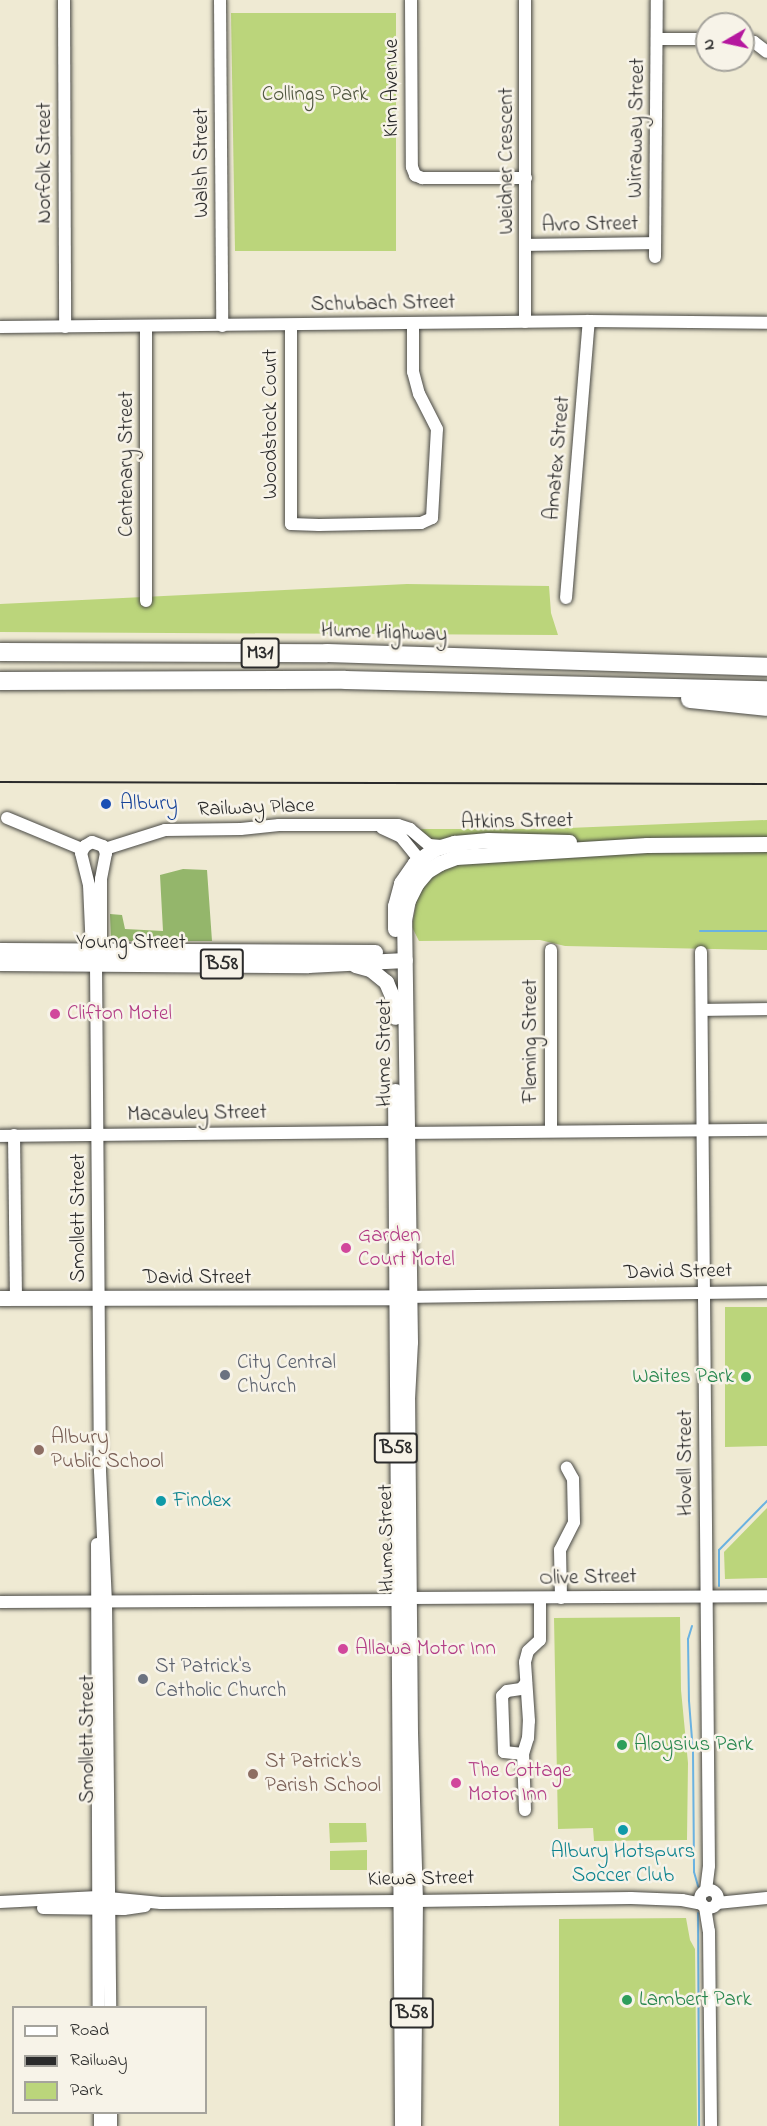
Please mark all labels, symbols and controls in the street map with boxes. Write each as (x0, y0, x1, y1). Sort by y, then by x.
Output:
north arrow (695, 12, 755, 72)
text: N (696, 37, 722, 52)
street label: Kim Avenue (379, 39, 405, 137)
street label: Wirraway Street (623, 58, 651, 198)
park label: Collings Park (262, 82, 368, 108)
street label: Weidner Crescent (494, 87, 520, 235)
street label: Norfolk Street (32, 102, 58, 224)
street label: Walsh Street (189, 108, 215, 218)
street label: Avro Street (541, 212, 639, 238)
street label: Schubach Street (310, 290, 456, 318)
street label: Woodstock Court (258, 349, 284, 499)
street label: Centenary Street (114, 391, 140, 537)
street label: Amatex Street (540, 395, 576, 521)
street label: Hume Highway (320, 618, 448, 648)
road number: M31 (240, 636, 280, 670)
place label: Albury (120, 791, 178, 817)
street label: Railway Place (197, 793, 315, 823)
marker: Albury (97, 795, 115, 813)
street label: Atkins Street (461, 808, 573, 836)
street label: Young Street (76, 930, 186, 956)
road number: B58 (200, 947, 244, 981)
street label: Fleming Street (518, 979, 544, 1103)
street label: Hume Street (372, 999, 398, 1107)
place label: Clifton Motel (67, 1001, 172, 1027)
marker: Clifton Motel (48, 1007, 62, 1021)
street label: Macauley Street (127, 1100, 267, 1128)
street label: Smollett Street (66, 1154, 92, 1282)
place label: Garden Court Motel (358, 1223, 455, 1273)
marker: Garden Court Motel (339, 1241, 353, 1255)
street label: David Street (623, 1258, 733, 1286)
street label: David Street (143, 1265, 251, 1291)
place label: City Central Church (237, 1350, 336, 1400)
place label: Waites Park (632, 1364, 734, 1390)
marker: City Central Church (218, 1368, 232, 1382)
marker: Waites Park (739, 1370, 753, 1384)
street label: Hovell Street (673, 1410, 699, 1516)
place label: Albury Public School (51, 1425, 164, 1475)
road number: B58 (374, 1431, 418, 1465)
marker: Albury Public School (32, 1443, 46, 1457)
street label: Hume Street (373, 1484, 401, 1592)
place label: Findex (173, 1488, 231, 1514)
marker: Findex (154, 1494, 168, 1508)
street label: Olive Street (539, 1565, 637, 1591)
place label: Allawa Motor Inn (355, 1636, 496, 1662)
marker: Allawa Motor Inn (336, 1642, 350, 1656)
place label: St Patrick's Catholic Church (155, 1654, 286, 1704)
marker: St Patrick's Catholic Church (136, 1672, 150, 1686)
street label: Smollett Street (75, 1675, 101, 1803)
place label: Aloysius Park (634, 1732, 753, 1758)
marker: Aloysius Park (615, 1738, 629, 1752)
place label: St Patrick's Parish School (265, 1749, 381, 1799)
place label: The Cottage Motor Inn (468, 1758, 571, 1808)
marker: St Patrick's Parish School (246, 1767, 260, 1781)
marker: The Cottage Motor Inn (449, 1776, 463, 1790)
marker: Albury Hotspurs Soccer Club (616, 1823, 630, 1837)
place label: Albury Hotspurs Soccer Club (551, 1839, 695, 1889)
street label: Kiewa Street (367, 1865, 475, 1893)
place label: Lambert Park (639, 1987, 752, 2013)
marker: Lambert Park (620, 1993, 634, 2007)
road number: B58 (390, 1996, 434, 2030)
legend (12, 2006, 207, 2114)
text: Road (70, 2018, 109, 2044)
text: Railway (70, 2048, 127, 2074)
text: Park (70, 2078, 103, 2104)

